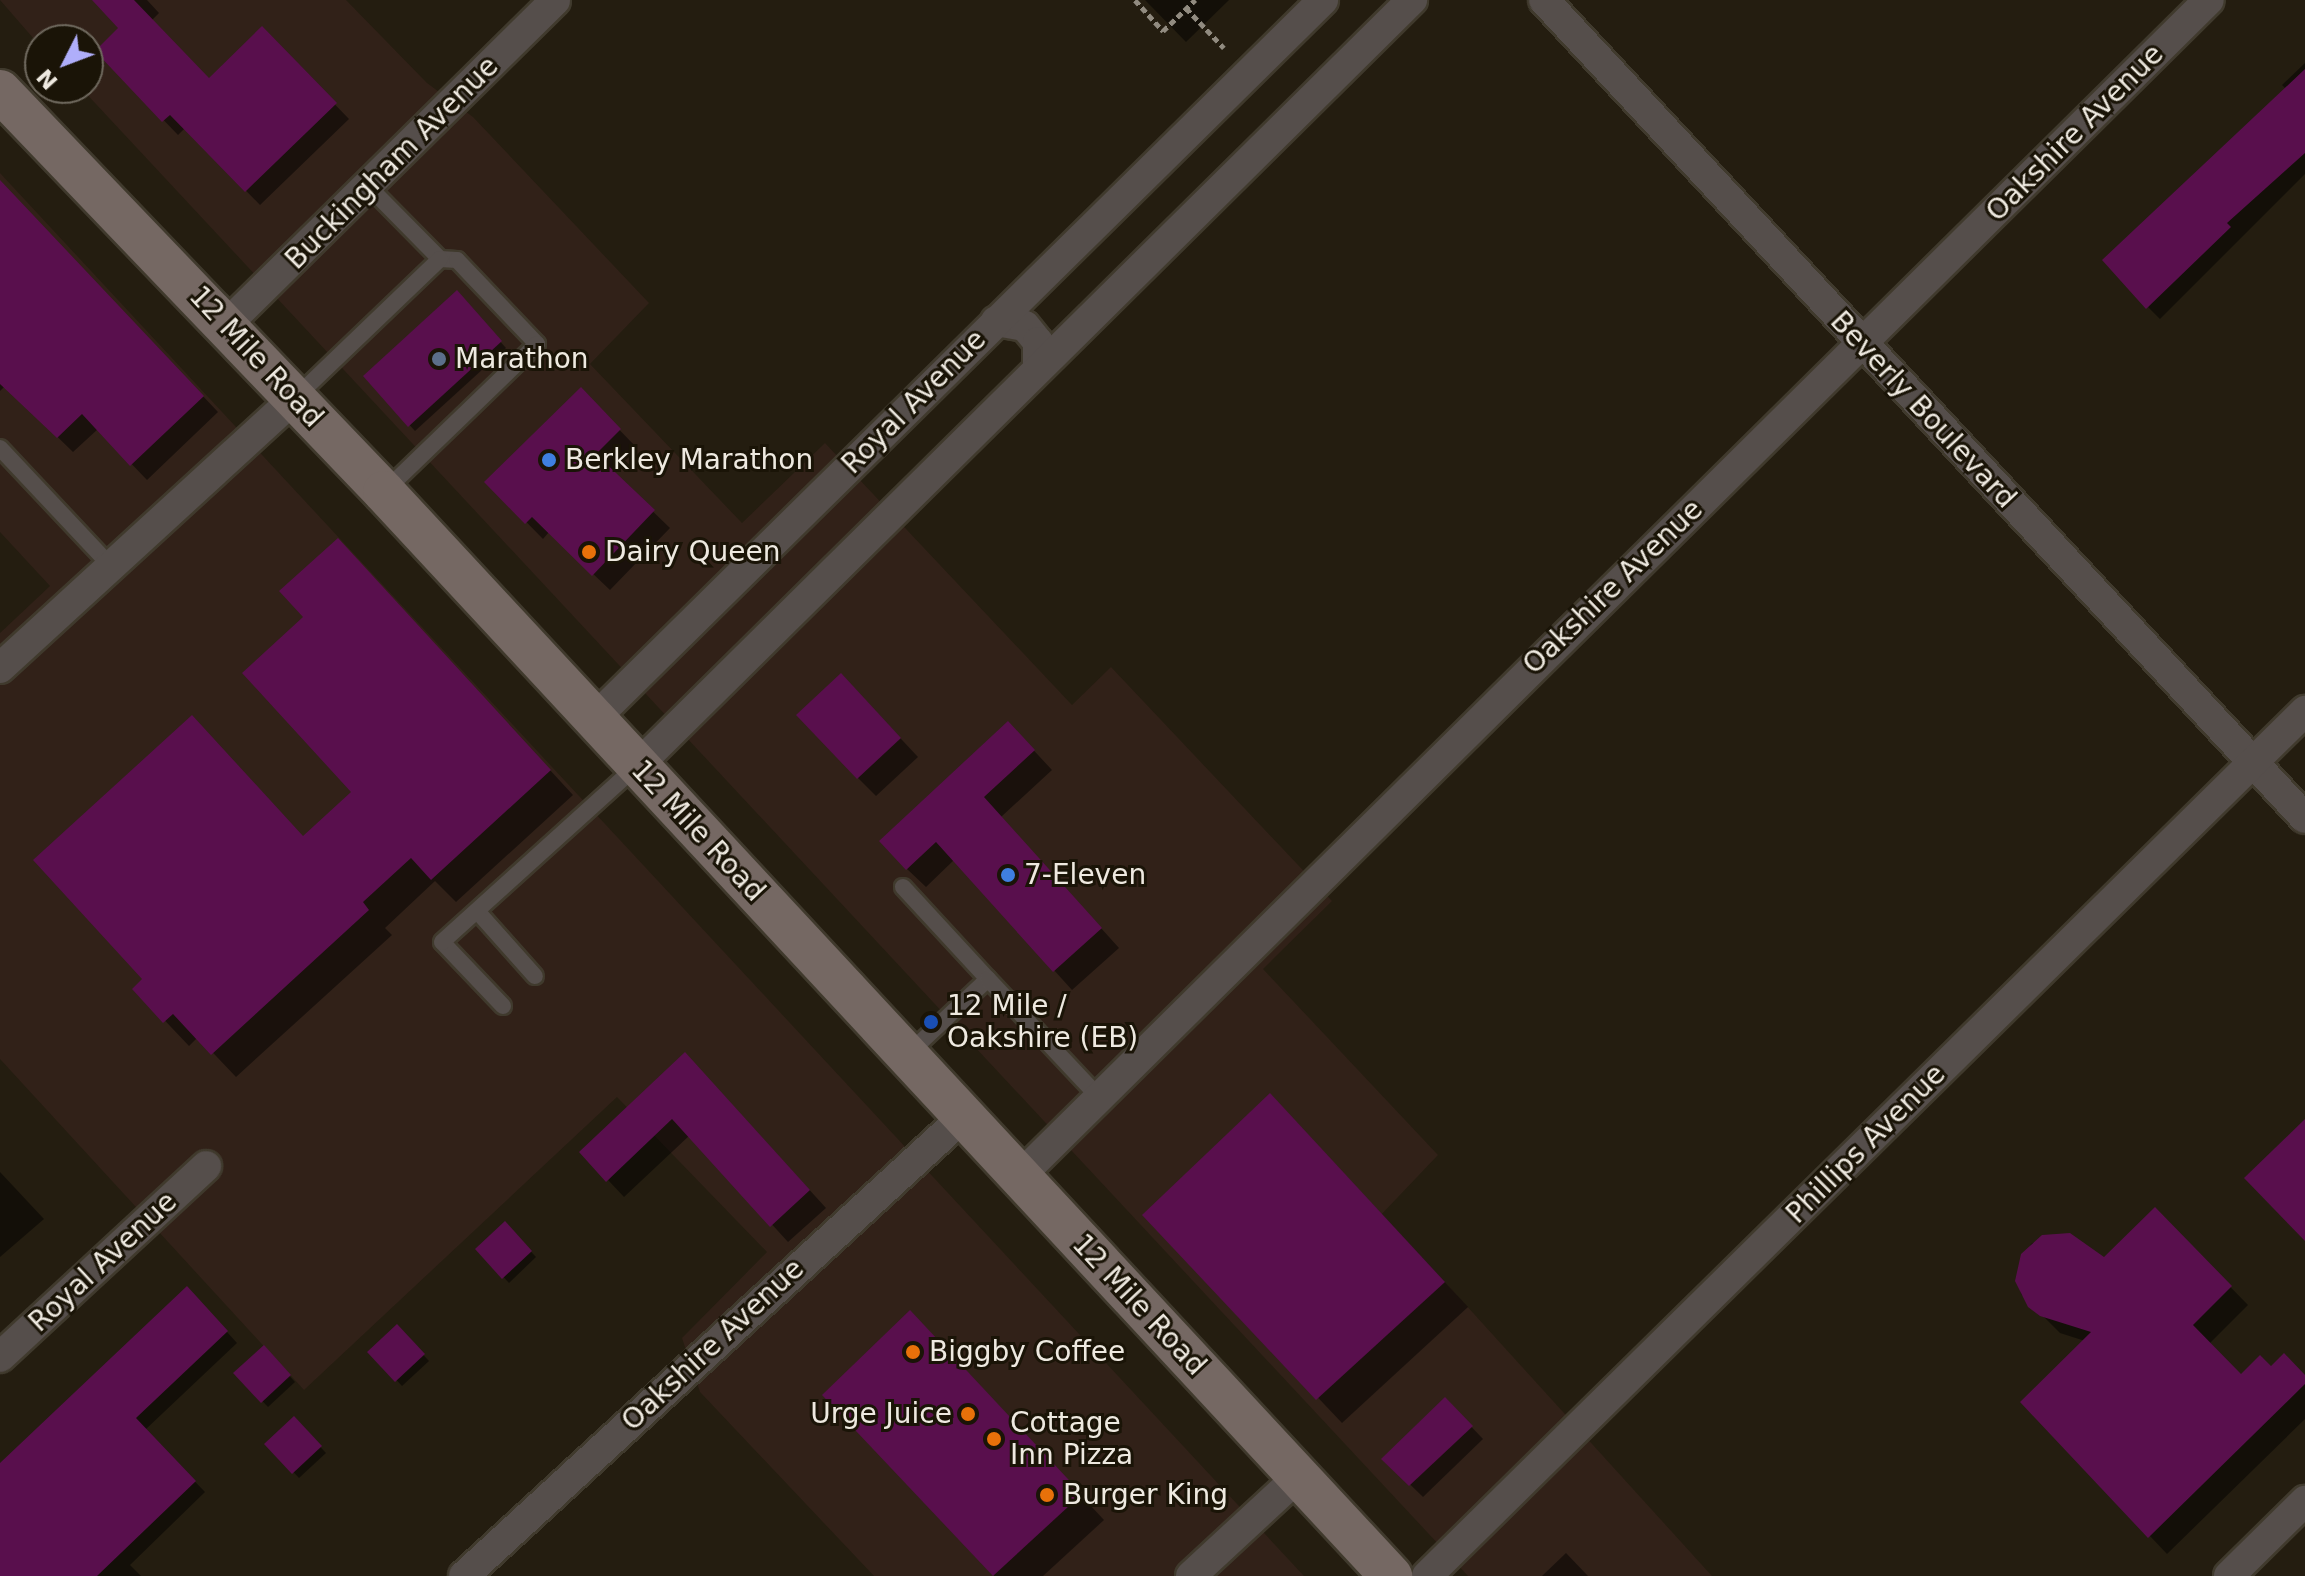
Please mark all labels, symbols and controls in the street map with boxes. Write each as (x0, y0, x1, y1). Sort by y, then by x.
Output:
north arrow (24, 24, 104, 104)
street label: Oakshire Avenue (1979, 37, 2171, 229)
street label: Buckingham Avenue (279, 50, 505, 276)
text: N (32, 64, 63, 94)
street label: 12 Mile Road (182, 279, 330, 435)
street label: Beverly Boulevard (1823, 305, 2023, 515)
street label: Royal Avenue (835, 323, 993, 481)
place label: Marathon (455, 342, 589, 376)
marker: Marathon (430, 350, 448, 368)
place label: Berkley Marathon (565, 443, 813, 477)
marker: Berkley Marathon (540, 451, 558, 469)
street label: Oakshire Avenue (1516, 493, 1710, 681)
place label: Dairy Queen (605, 535, 780, 569)
marker: Dairy Queen (580, 543, 598, 561)
street label: 12 Mile Road (624, 753, 772, 909)
place label: 7-Eleven (1024, 858, 1146, 892)
marker: 7-Eleven (999, 866, 1017, 884)
place label: 12 Mile / Oakshire (EB) (947, 989, 1138, 1055)
marker: 12 Mile / Oakshire (EB) (922, 1013, 940, 1031)
street label: Phillips Avenue (1780, 1058, 1952, 1230)
street label: Royal Avenue (22, 1185, 184, 1339)
street label: 12 Mile Road (1065, 1227, 1213, 1383)
street label: Oakshire Avenue (615, 1252, 811, 1438)
place label: Biggby Coffee (929, 1335, 1125, 1369)
marker: Biggby Coffee (904, 1343, 922, 1361)
place label: Urge Juice (810, 1397, 952, 1431)
marker: Urge Juice (959, 1405, 977, 1423)
place label: Cottage Inn Pizza (1010, 1406, 1133, 1472)
marker: Cottage Inn Pizza (985, 1430, 1003, 1448)
place label: Burger King (1063, 1478, 1228, 1512)
marker: Burger King (1038, 1486, 1056, 1504)

